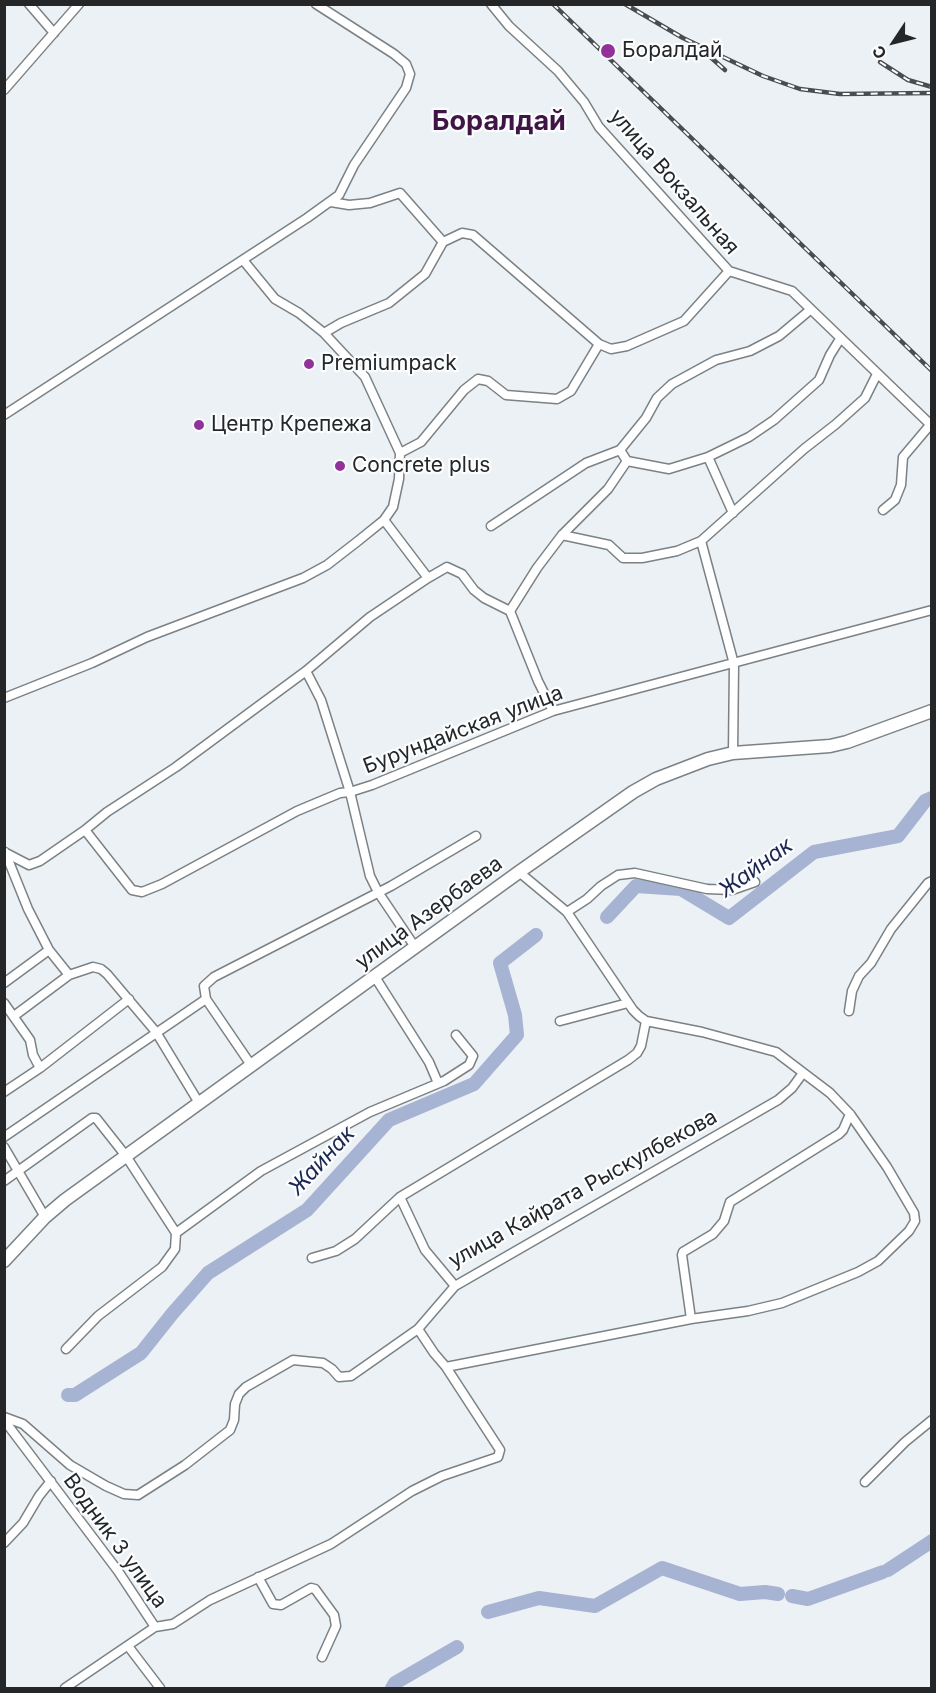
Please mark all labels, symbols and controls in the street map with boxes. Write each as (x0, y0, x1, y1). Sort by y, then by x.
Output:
north arrow (864, 12, 924, 72)
place label: Боралдай (622, 38, 722, 64)
marker: Боралдай (599, 42, 617, 60)
text: С (868, 42, 891, 63)
street label: улица Вокзальная (604, 104, 744, 260)
district label: Боралдай (432, 106, 566, 138)
place label: Premiumpack (321, 351, 457, 377)
marker: Premiumpack (302, 357, 316, 371)
place label: Центр Крепежа (211, 412, 372, 438)
marker: Центр Крепежа (192, 418, 206, 432)
place label: Concrete plus (352, 453, 490, 479)
marker: Concrete plus (333, 459, 347, 473)
street label: Бурундайская улица (360, 680, 566, 780)
water label: Жайнак (714, 832, 798, 904)
street label: улица Азербаева (351, 851, 507, 975)
street label: улица Кайрата Рыскулбекова (444, 1104, 722, 1274)
water label: Жайнак (283, 1121, 361, 1201)
street label: Водник 3 улица (58, 1469, 172, 1613)

